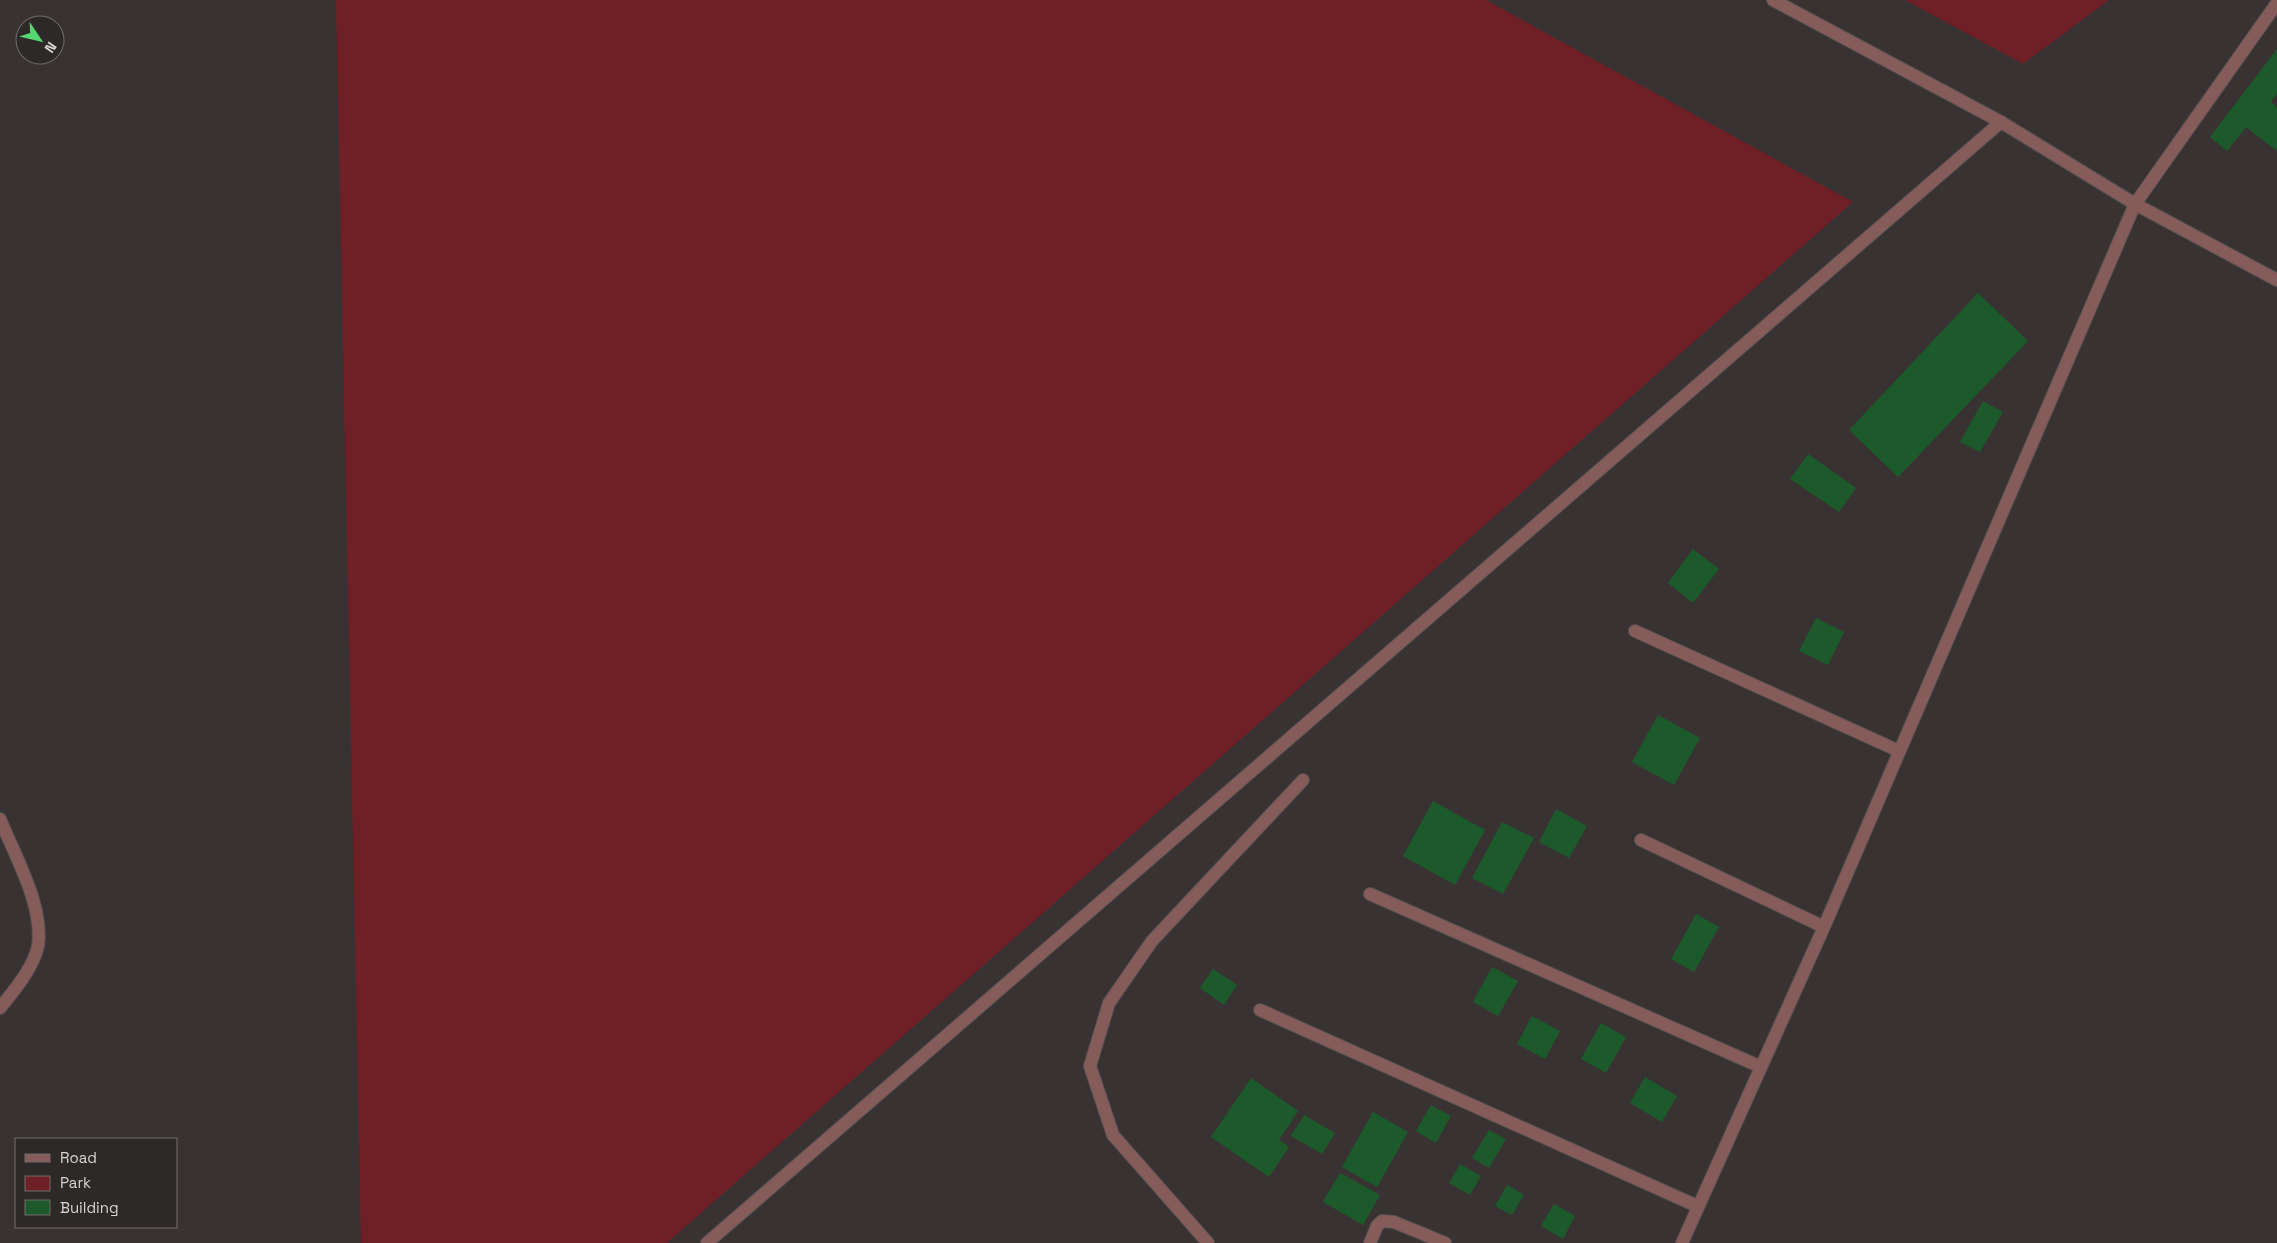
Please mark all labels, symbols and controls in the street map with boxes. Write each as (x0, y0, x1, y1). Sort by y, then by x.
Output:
north arrow (15, 15, 65, 65)
text: N (41, 38, 61, 56)
legend (15, 1138, 178, 1228)
text: Road (60, 1148, 97, 1167)
text: Park (60, 1173, 91, 1192)
text: Building (60, 1198, 119, 1217)

